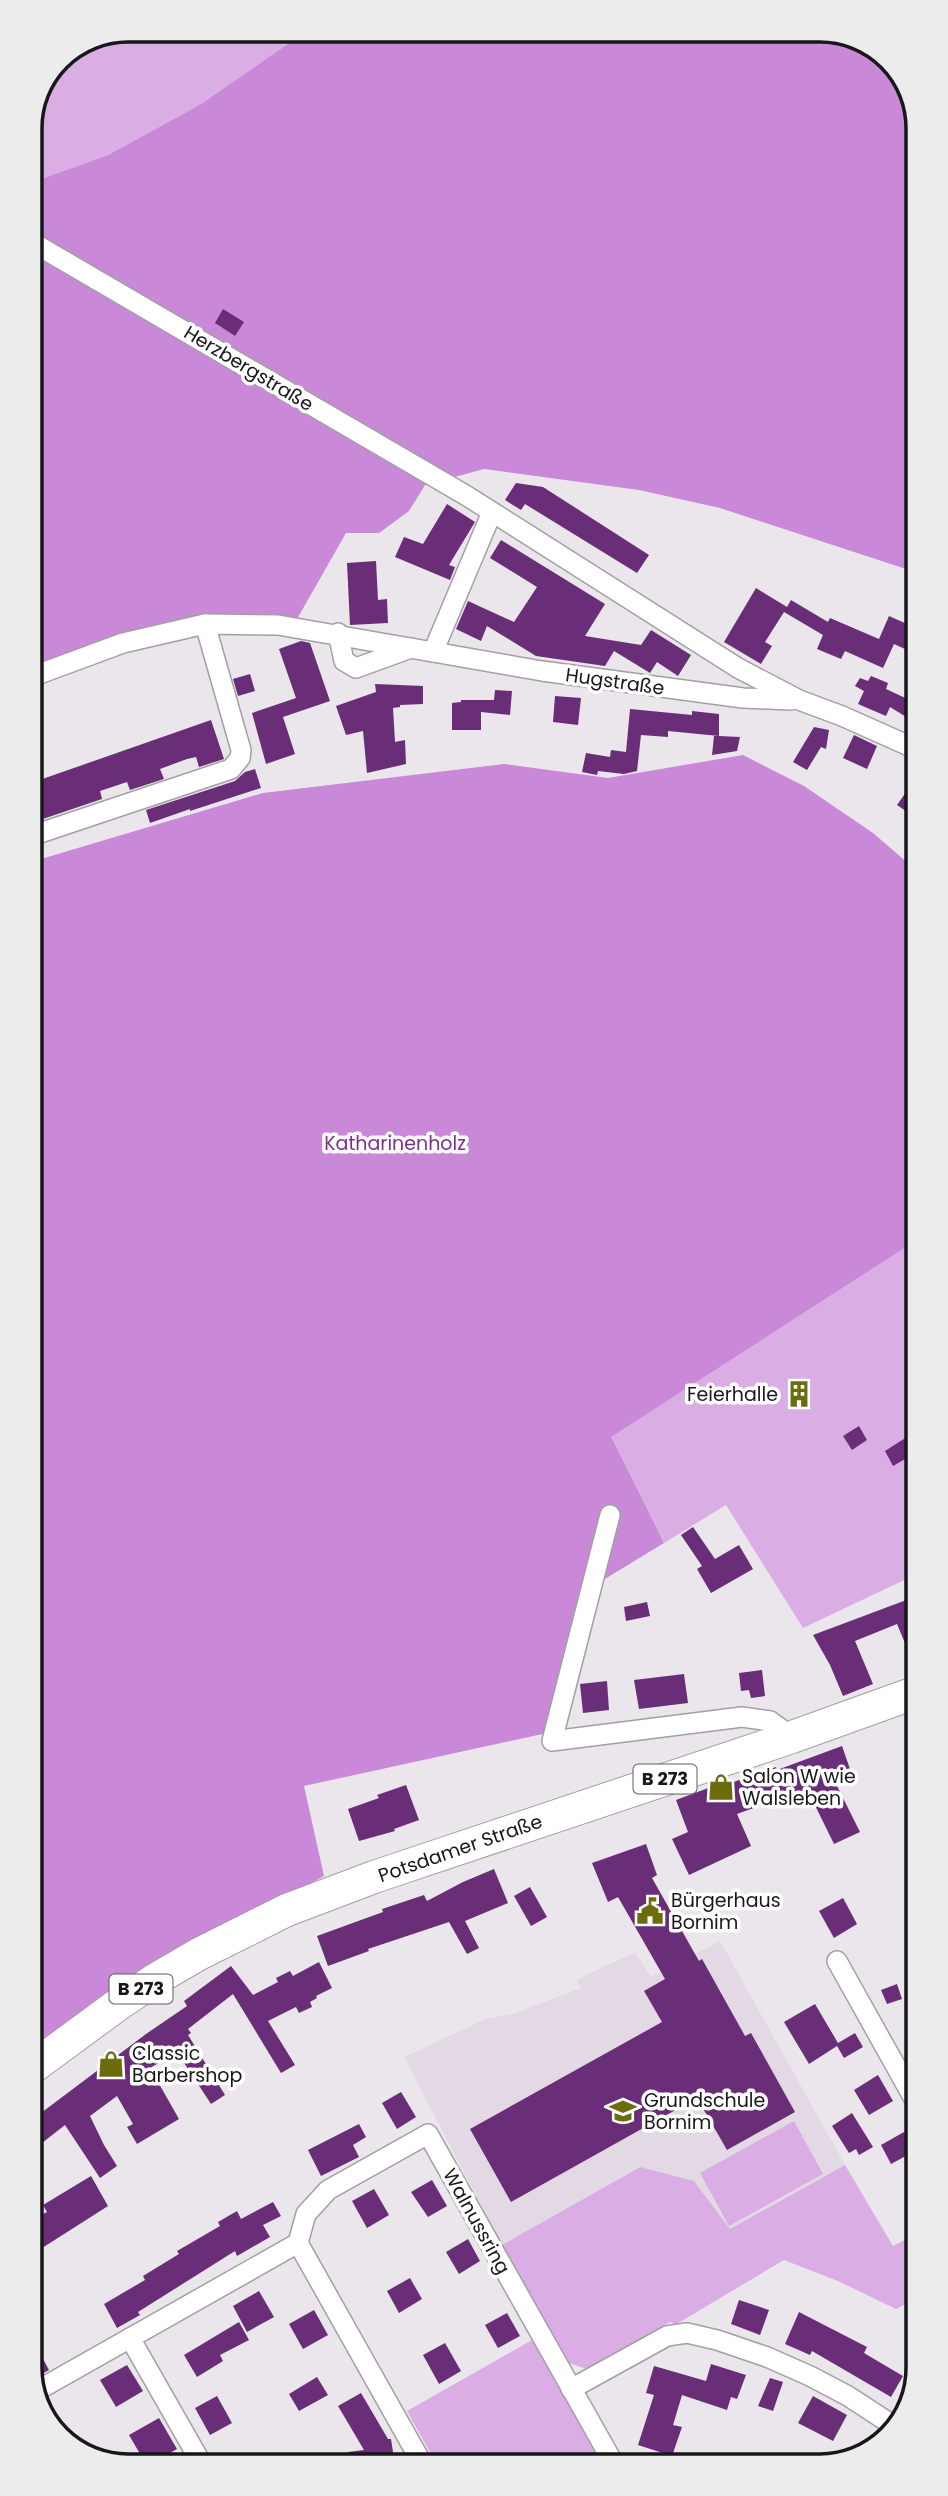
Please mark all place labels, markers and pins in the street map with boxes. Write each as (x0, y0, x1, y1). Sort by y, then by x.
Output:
building icon: Feierhalle (784, 1379, 814, 1409)
place label: Feierhalle (687, 1381, 778, 1408)
place label: Salon W wie Walsleben (742, 1763, 856, 1812)
shop icon: Salon W wie Walsleben (706, 1772, 736, 1802)
place label: Bürgerhaus Bornim (671, 1887, 781, 1936)
public building icon: Bürgerhaus Bornim (635, 1896, 665, 1926)
place label: Classic Barbershop (132, 2040, 243, 2089)
shop icon: Classic Barbershop (96, 2049, 126, 2079)
place label: Grundschule Bornim (644, 2087, 765, 2136)
school or university icon: Grundschule Bornim (608, 2096, 638, 2126)

